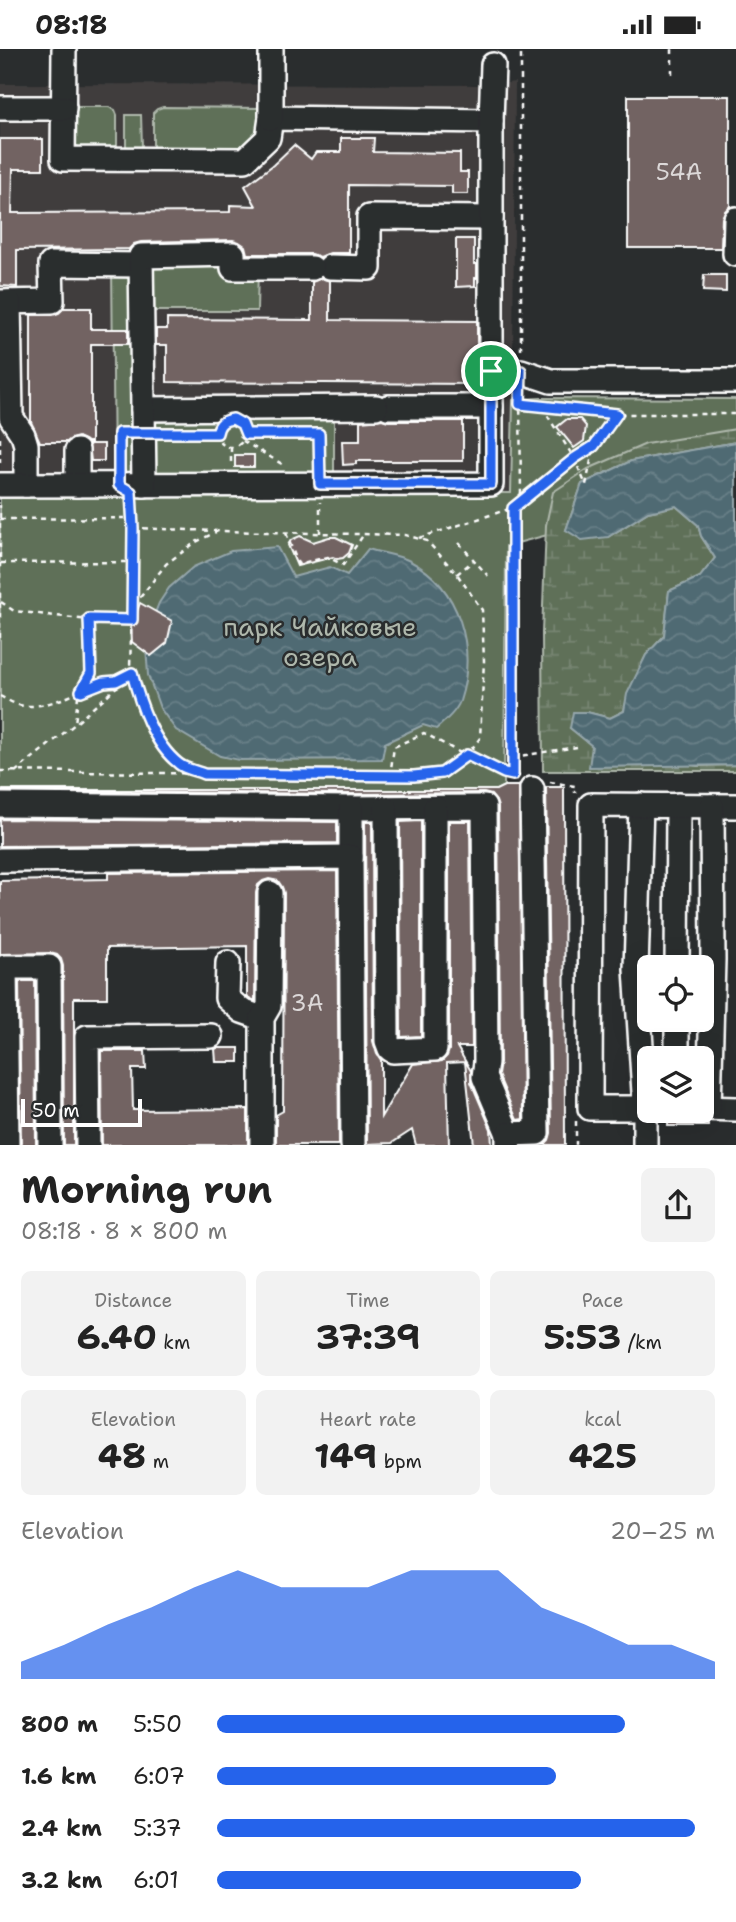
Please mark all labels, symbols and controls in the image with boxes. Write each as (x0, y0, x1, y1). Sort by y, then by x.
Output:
text: 08:18 (35, 7, 108, 42)
house number: 54А (656, 157, 702, 187)
pin (461, 341, 521, 401)
icon: arrive (472, 352, 510, 390)
park label: парк Чайковые озера (223, 609, 417, 674)
map controls (637, 955, 714, 1123)
button: locate (637, 955, 714, 1032)
house number: 3А (291, 988, 323, 1018)
button: layers (637, 1046, 714, 1123)
scale bar (21, 1096, 142, 1128)
text: 50 m (32, 1098, 80, 1123)
text: Morning run (21, 1164, 272, 1215)
button: share (641, 1168, 715, 1242)
text: 08:18 · 8 × 800 m (21, 1216, 227, 1246)
text: Distance (94, 1288, 172, 1313)
text: Time (346, 1288, 390, 1313)
text: Pace (582, 1288, 624, 1313)
text: 6.40 (76, 1313, 157, 1360)
text: 37:39 (316, 1313, 420, 1360)
text: 5:53 (544, 1313, 621, 1360)
text: km (157, 1330, 190, 1355)
text: /km (621, 1330, 662, 1355)
text: Elevation (91, 1407, 176, 1432)
text: Heart rate (320, 1407, 416, 1432)
text: kcal (584, 1407, 621, 1432)
text: 48 (98, 1432, 146, 1479)
text: 149 (314, 1432, 377, 1479)
text: 425 (568, 1432, 637, 1479)
text: m (146, 1449, 169, 1474)
text: bpm (377, 1449, 422, 1474)
text: Elevation (21, 1516, 124, 1546)
text: 20–25 m (610, 1516, 715, 1546)
text: 800 m (21, 1709, 98, 1739)
text: 5:50 (133, 1709, 182, 1739)
text: 1.6 km (21, 1761, 96, 1791)
text: 6:07 (133, 1761, 185, 1791)
text: 2.4 km (21, 1813, 102, 1843)
text: 5:37 (133, 1813, 182, 1843)
text: 3.2 km (21, 1865, 103, 1895)
text: 6:01 (133, 1865, 179, 1895)

